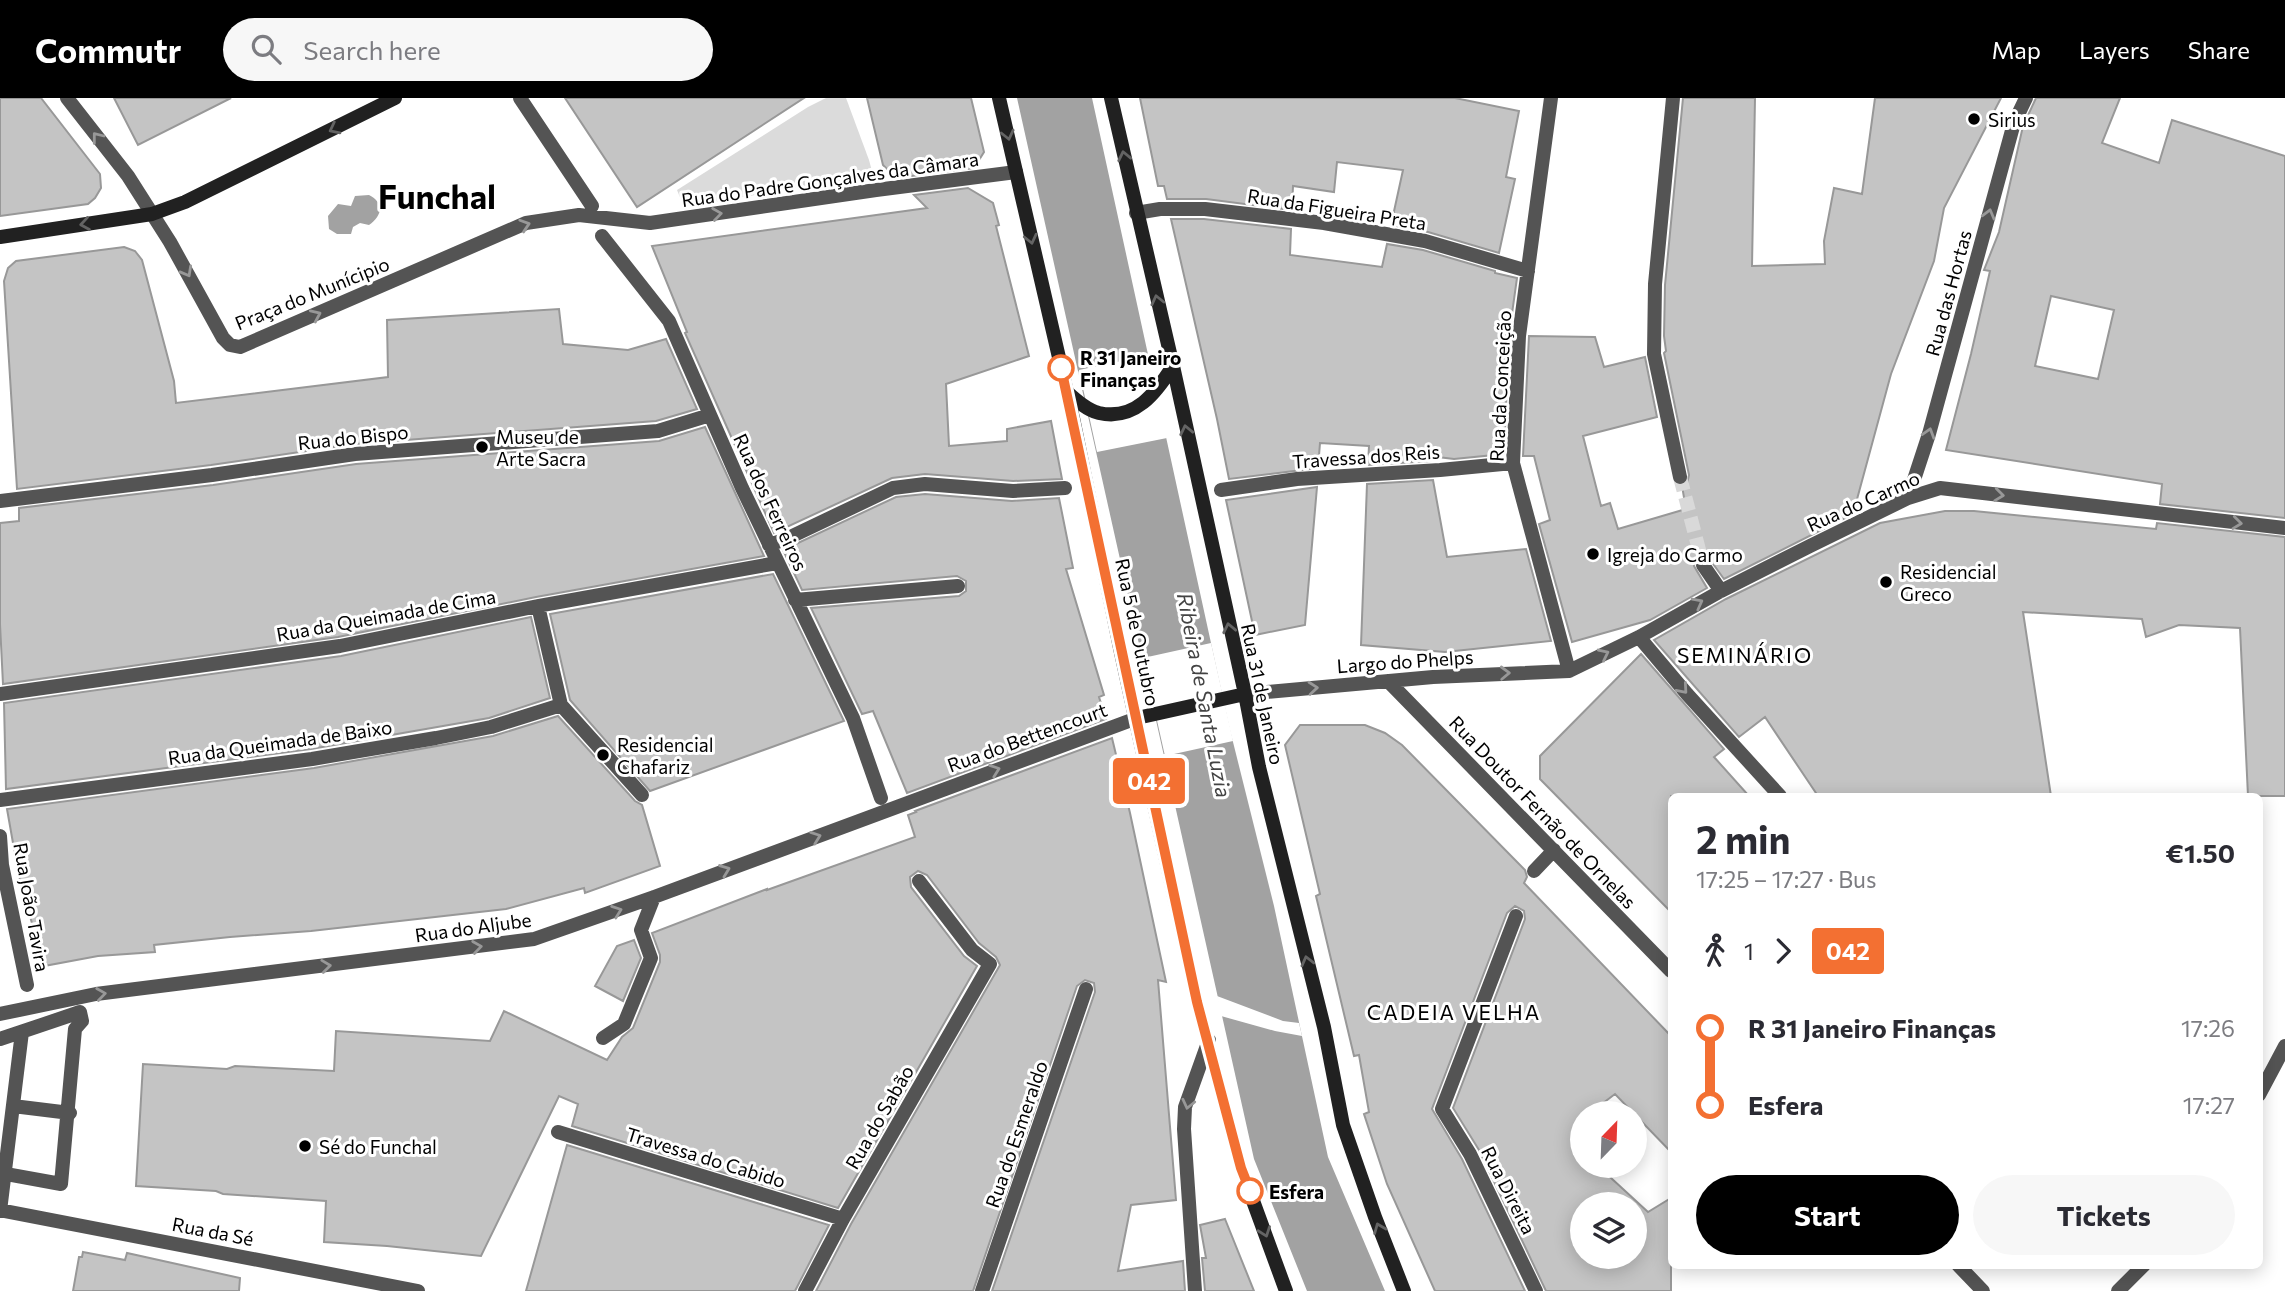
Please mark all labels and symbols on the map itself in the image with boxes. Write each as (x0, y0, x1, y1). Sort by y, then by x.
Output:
place label: Sirius (1988, 108, 2036, 131)
marker: Sirius (1966, 111, 1982, 127)
one-way arrow (329, 120, 341, 134)
one-way arrow (999, 129, 1014, 141)
one-way arrow (93, 132, 106, 145)
street label: Rua do Padre Gonçalves da Câmara (680, 147, 980, 211)
one-way arrow (1117, 150, 1132, 162)
district label: Funchal (378, 175, 496, 216)
street label: Rua da Figueira Preta (1246, 184, 1428, 234)
one-way arrow (711, 206, 723, 221)
one-way arrow (1981, 208, 1996, 220)
one-way arrow (79, 216, 91, 231)
one-way arrow (518, 219, 531, 233)
street label: Rua das Hortas (1920, 227, 1976, 359)
one-way arrow (1023, 233, 1038, 245)
street label: Praça do Munícipio (231, 252, 393, 334)
one-way arrow (179, 265, 192, 278)
one-way arrow (1151, 294, 1165, 306)
one-way arrow (309, 309, 321, 323)
street label: Rua da Conceição (1485, 310, 1515, 462)
place label: R 31 Janeiro Finanças (1080, 346, 1181, 391)
marker: R 31 Janeiro Finanças (1048, 355, 1074, 381)
street label: Rua do Bispo (297, 420, 409, 454)
one-way arrow (1180, 424, 1194, 436)
place label: Museu de Arte Sacra (496, 425, 586, 470)
one-way arrow (1921, 428, 1936, 440)
street label: Rua dos Ferreiros (729, 430, 813, 574)
marker: Museu de Arte Sacra (474, 439, 490, 455)
street label: Travessa dos Reis (1291, 439, 1441, 473)
street label: Rua do Carmo (1803, 466, 1923, 536)
one-way arrow (1993, 487, 2005, 502)
one-way arrow (2232, 515, 2243, 530)
place label: Igreja do Carmo (1607, 543, 1743, 566)
marker: Igreja do Carmo (1585, 546, 1601, 562)
street label: Rua 5 de Outubro (1111, 556, 1165, 708)
place label: Residencial Greco (1900, 560, 1997, 605)
marker: Residencial Greco (1878, 574, 1894, 590)
street label: Rua da Queimada de Cima (274, 584, 498, 646)
water label: Ribeira de Santa Luzia (1173, 590, 1237, 800)
one-way arrow (1691, 598, 1703, 612)
street label: Rua 31 de Janeiro (1237, 621, 1289, 767)
one-way arrow (1223, 622, 1237, 634)
district label: SEMINÁRIO (1677, 642, 1813, 667)
street label: Largo do Phelps (1336, 645, 1474, 677)
one-way arrow (1597, 648, 1609, 662)
one-way arrow (1500, 666, 1511, 681)
one-way arrow (1308, 681, 1319, 696)
one-way arrow (1675, 681, 1687, 694)
street label: Rua do Bettencourt (944, 697, 1110, 777)
street label: Rua Doutor Fernão de Ornelas (1445, 711, 1641, 913)
street label: Rua da Queimada de Baixo (166, 715, 394, 769)
place label: Residencial Chafariz (617, 733, 714, 778)
marker: Residencial Chafariz (595, 747, 611, 763)
line badge: 042 (1109, 758, 1189, 804)
one-way arrow (988, 764, 1000, 778)
one-way arrow (809, 831, 821, 845)
street label: Rua João Tavira (9, 841, 55, 973)
one-way arrow (719, 865, 731, 879)
one-way arrow (611, 905, 623, 919)
street label: Rua do Aljube (413, 907, 533, 947)
one-way arrow (471, 940, 483, 955)
one-way arrow (1301, 955, 1315, 967)
one-way arrow (321, 958, 332, 973)
one-way arrow (95, 987, 107, 1002)
district label: CADEIA VELHA (1367, 999, 1541, 1024)
street label: Rua do Esmeraldo (980, 1058, 1052, 1210)
street label: Rua do Sabão (840, 1061, 918, 1173)
one-way arrow (1181, 1098, 1196, 1110)
north arrow (1570, 1101, 1647, 1178)
street label: Travessa do Cabido (624, 1122, 788, 1192)
place label: Sé do Funchal (319, 1135, 437, 1158)
marker: Sé do Funchal (297, 1138, 313, 1154)
street label: Rua Direita (1477, 1142, 1541, 1238)
marker: Esfera (1237, 1178, 1263, 1204)
place label: Esfera (1269, 1180, 1324, 1203)
street label: Rua da Sé (170, 1212, 256, 1250)
one-way arrow (1374, 1222, 1388, 1234)
one-way arrow (1256, 1225, 1270, 1237)

